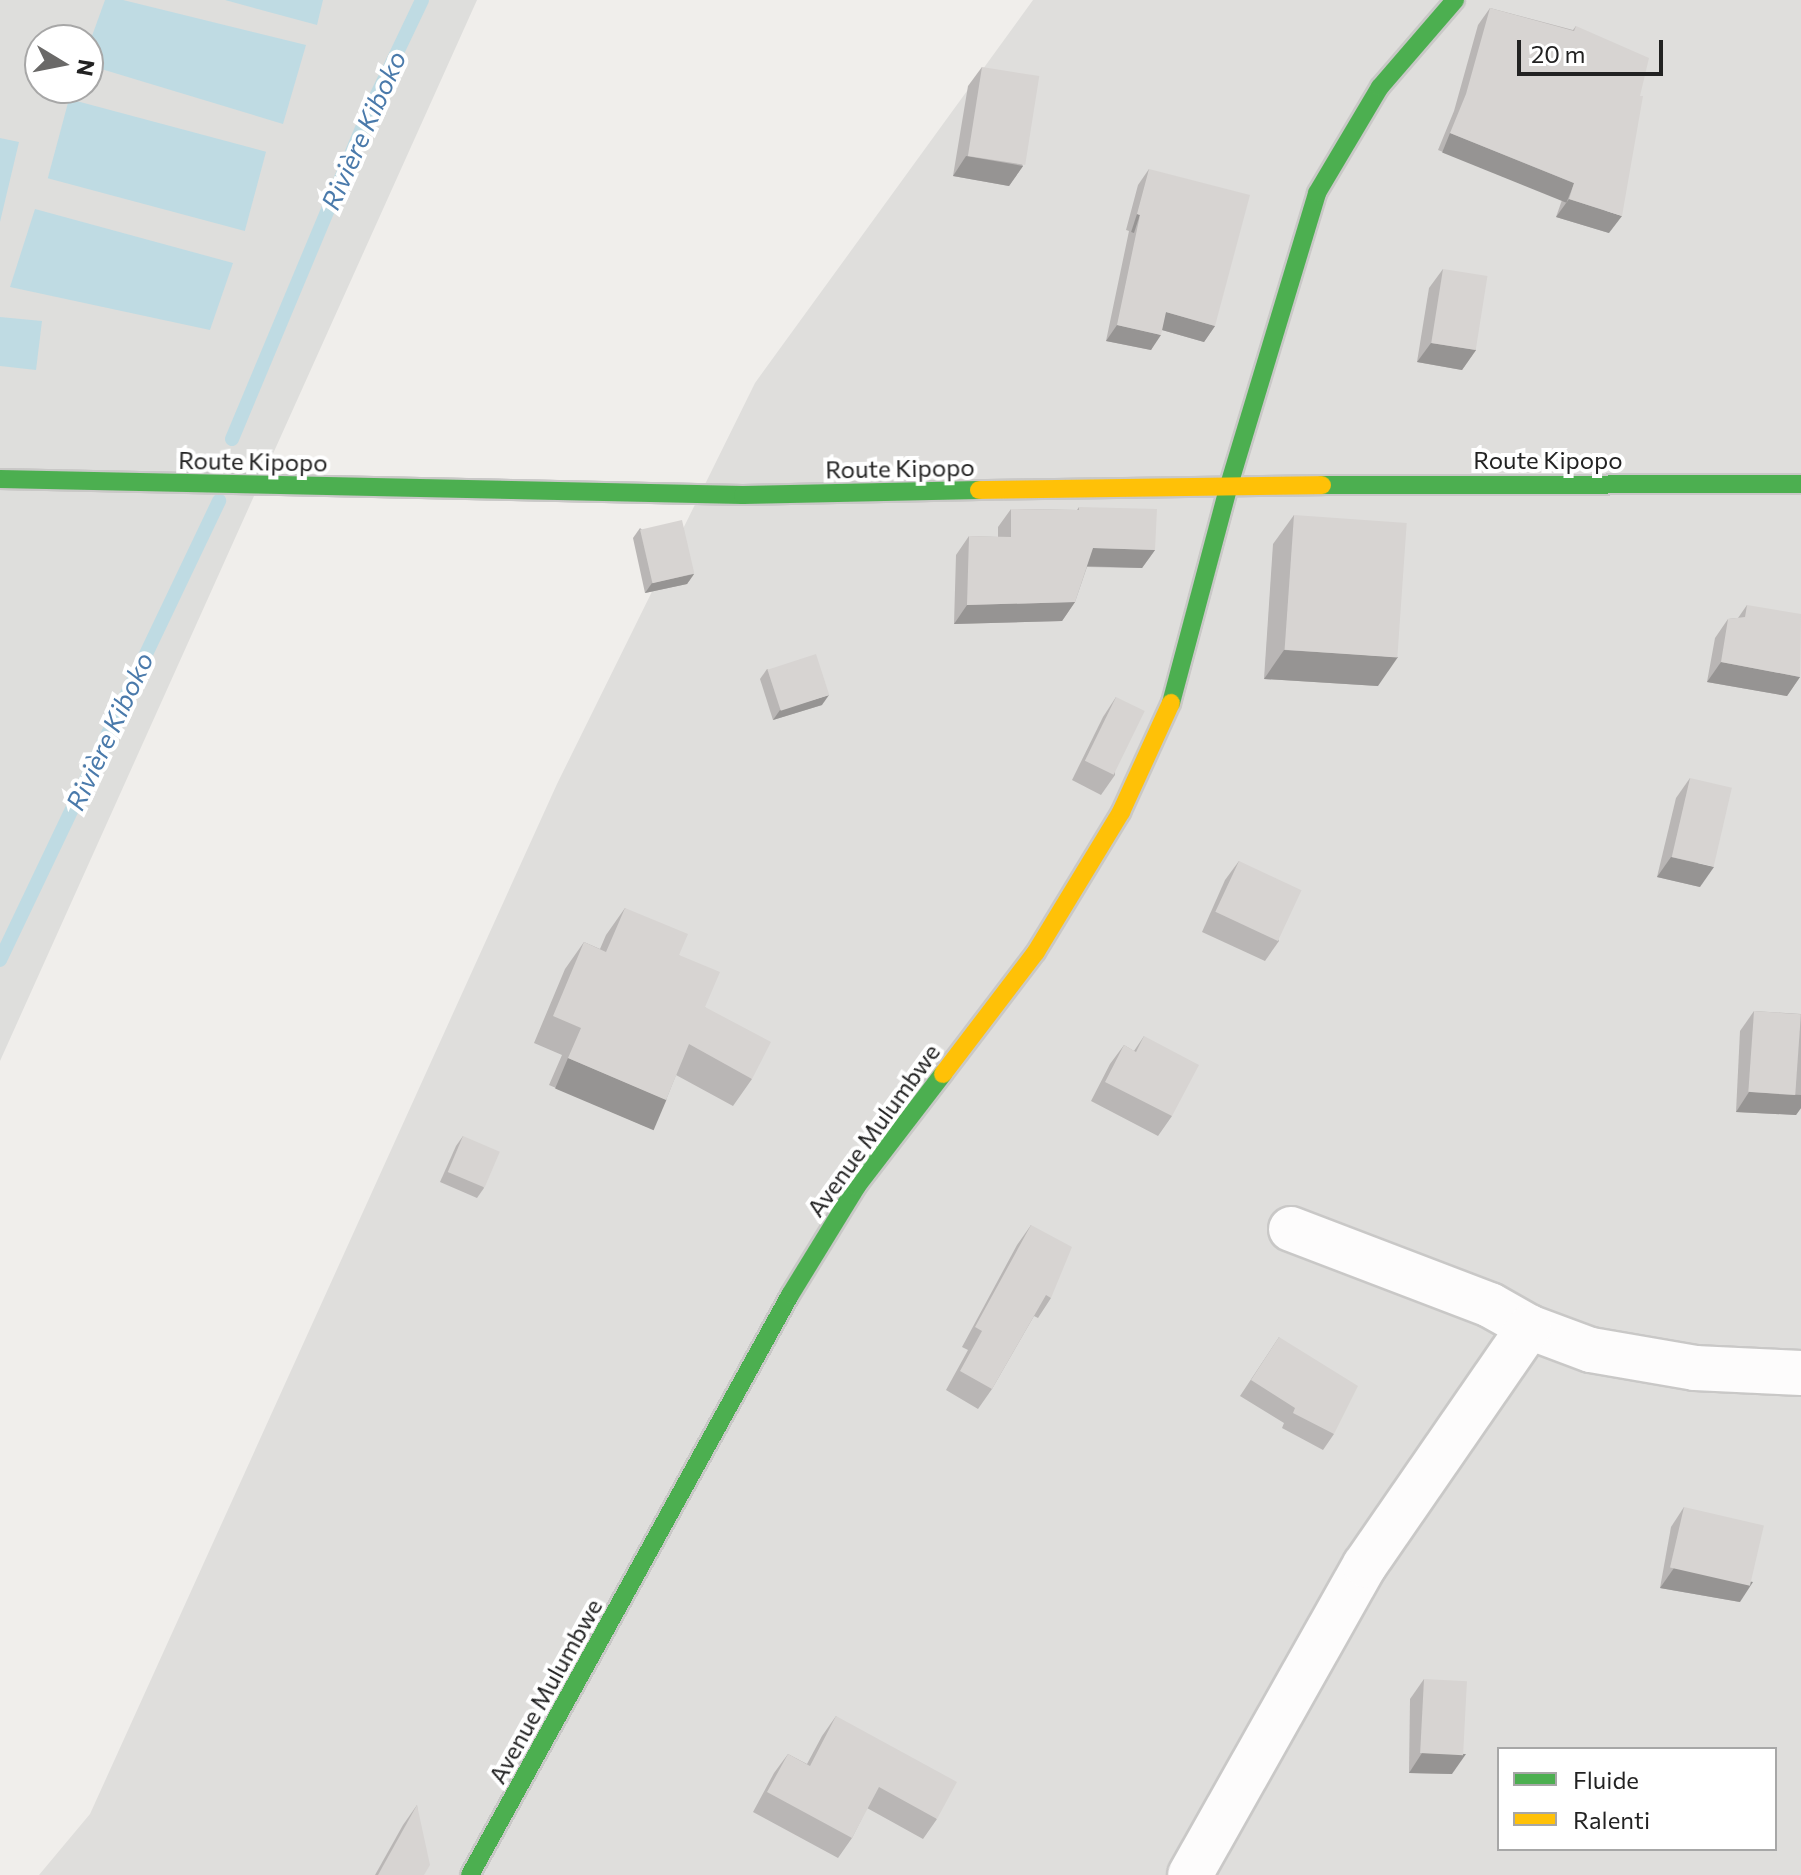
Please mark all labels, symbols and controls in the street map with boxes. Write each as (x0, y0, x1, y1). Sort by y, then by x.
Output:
north arrow (24, 24, 104, 104)
scale bar (1521, 24, 1667, 74)
text: 20 m (1531, 39, 1585, 68)
water label: Rivière Kiboko (314, 46, 412, 214)
text: N (71, 57, 101, 78)
street label: Route Kipopo (178, 445, 328, 477)
street label: Route Kipopo (1473, 446, 1623, 474)
street label: Route Kipopo (825, 452, 975, 484)
water label: Rivière Kiboko (59, 647, 159, 815)
street label: Avenue Mulumbwe (801, 1038, 945, 1222)
street label: Avenue Mulumbwe (482, 1594, 608, 1788)
legend (1497, 1747, 1777, 1851)
text: Fluide (1573, 1765, 1639, 1794)
text: Ralenti (1573, 1805, 1650, 1834)

